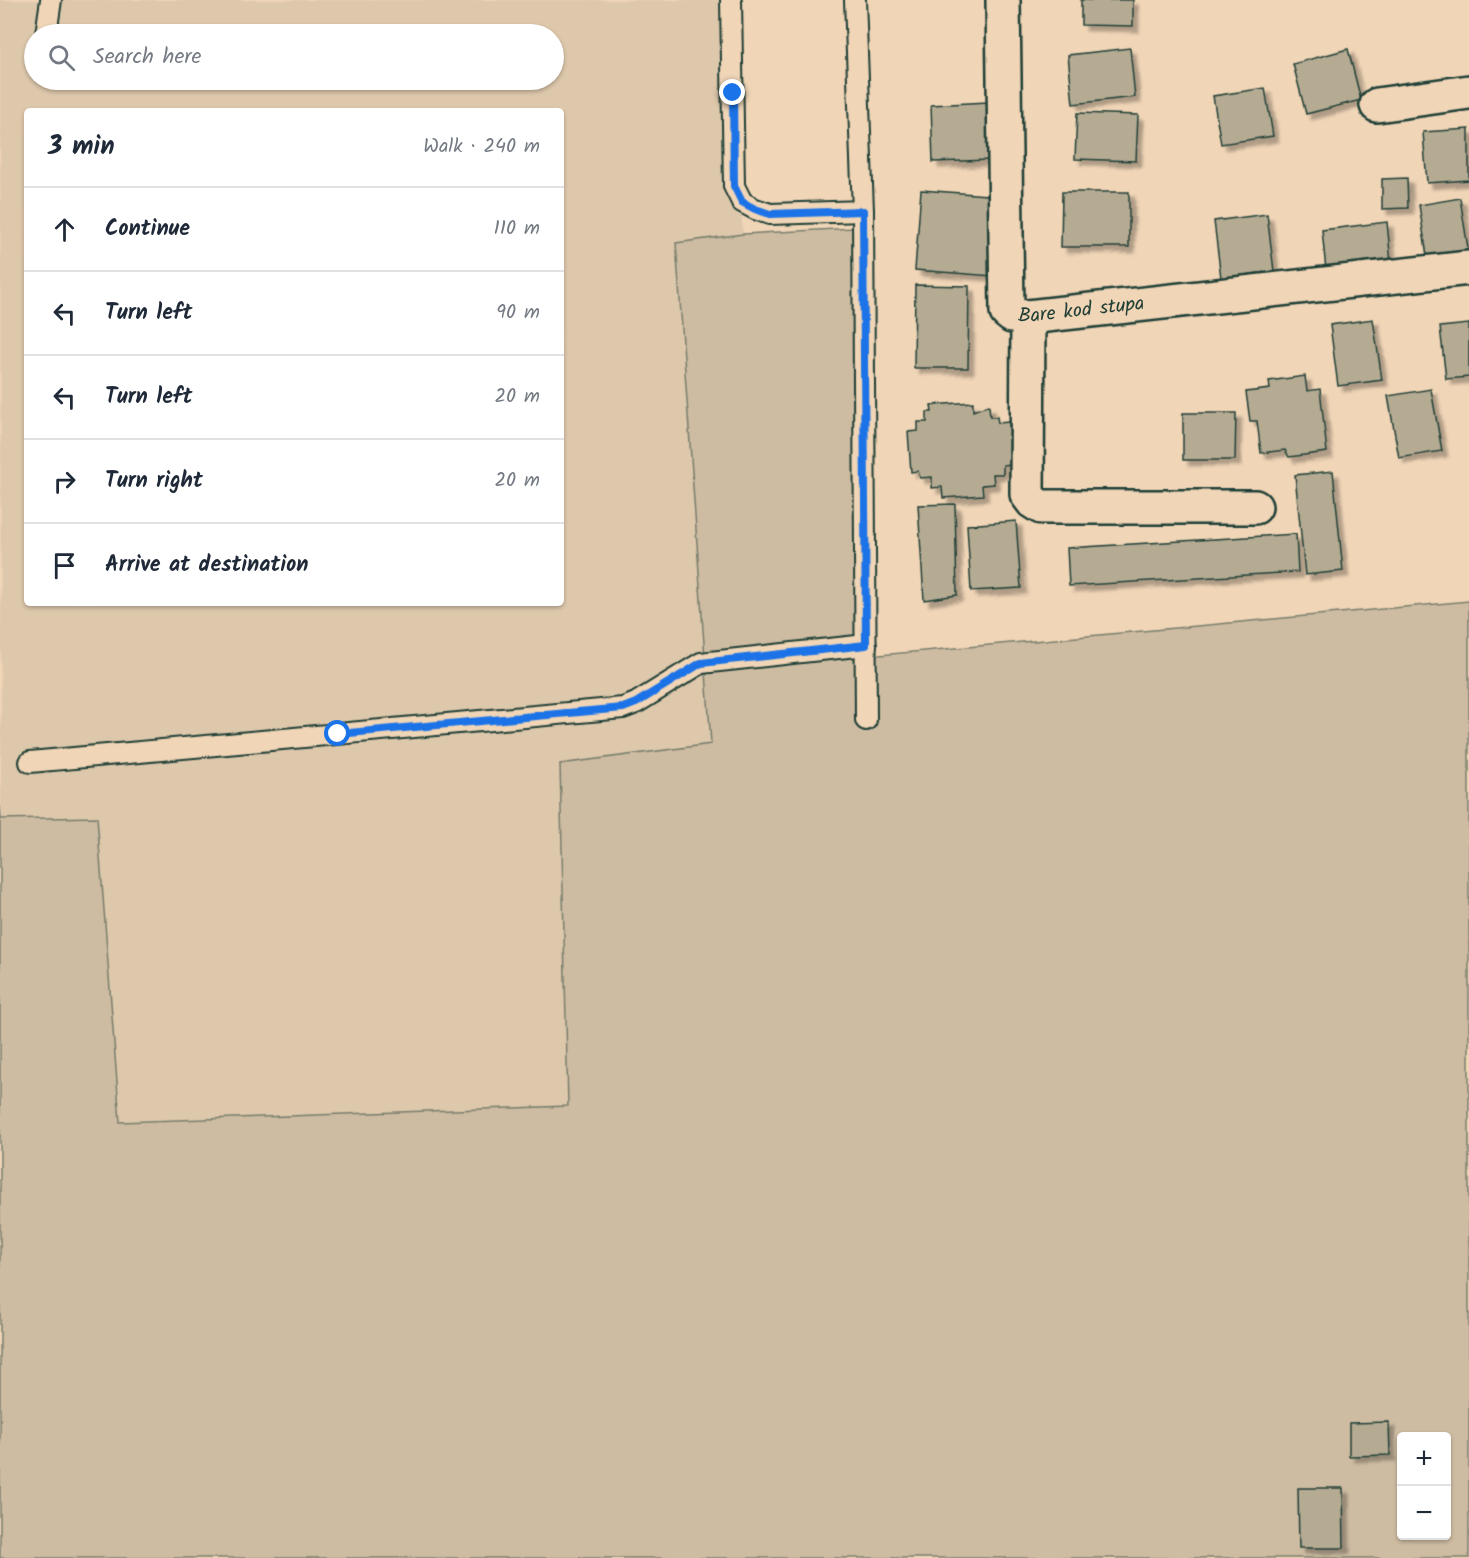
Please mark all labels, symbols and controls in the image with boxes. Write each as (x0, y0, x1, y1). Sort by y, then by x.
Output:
search box (24, 24, 564, 90)
text: Search here (93, 40, 201, 75)
icon: search (45, 41, 78, 74)
route end (719, 79, 745, 105)
text: 3 min (48, 126, 115, 168)
text: Walk · 240 m (423, 131, 540, 163)
text: Continue (105, 212, 190, 247)
icon: ahead (48, 213, 81, 246)
text: 110 m (494, 213, 540, 245)
street label: Bare kod stupa (1017, 288, 1146, 333)
text: Turn left (105, 296, 192, 331)
icon: left (48, 297, 81, 330)
text: 90 m (496, 297, 540, 329)
text: Turn left (105, 380, 192, 415)
icon: left (48, 381, 81, 414)
text: 20 m (494, 381, 540, 413)
text: Turn right (105, 464, 203, 499)
icon: right (48, 465, 81, 498)
text: 20 m (494, 465, 540, 497)
text: Arrive at destination (105, 548, 308, 583)
icon: arrive (48, 549, 81, 582)
route start (324, 720, 350, 746)
map controls (1397, 1432, 1451, 1540)
button: + (1397, 1432, 1451, 1486)
button: − (1397, 1486, 1451, 1540)

